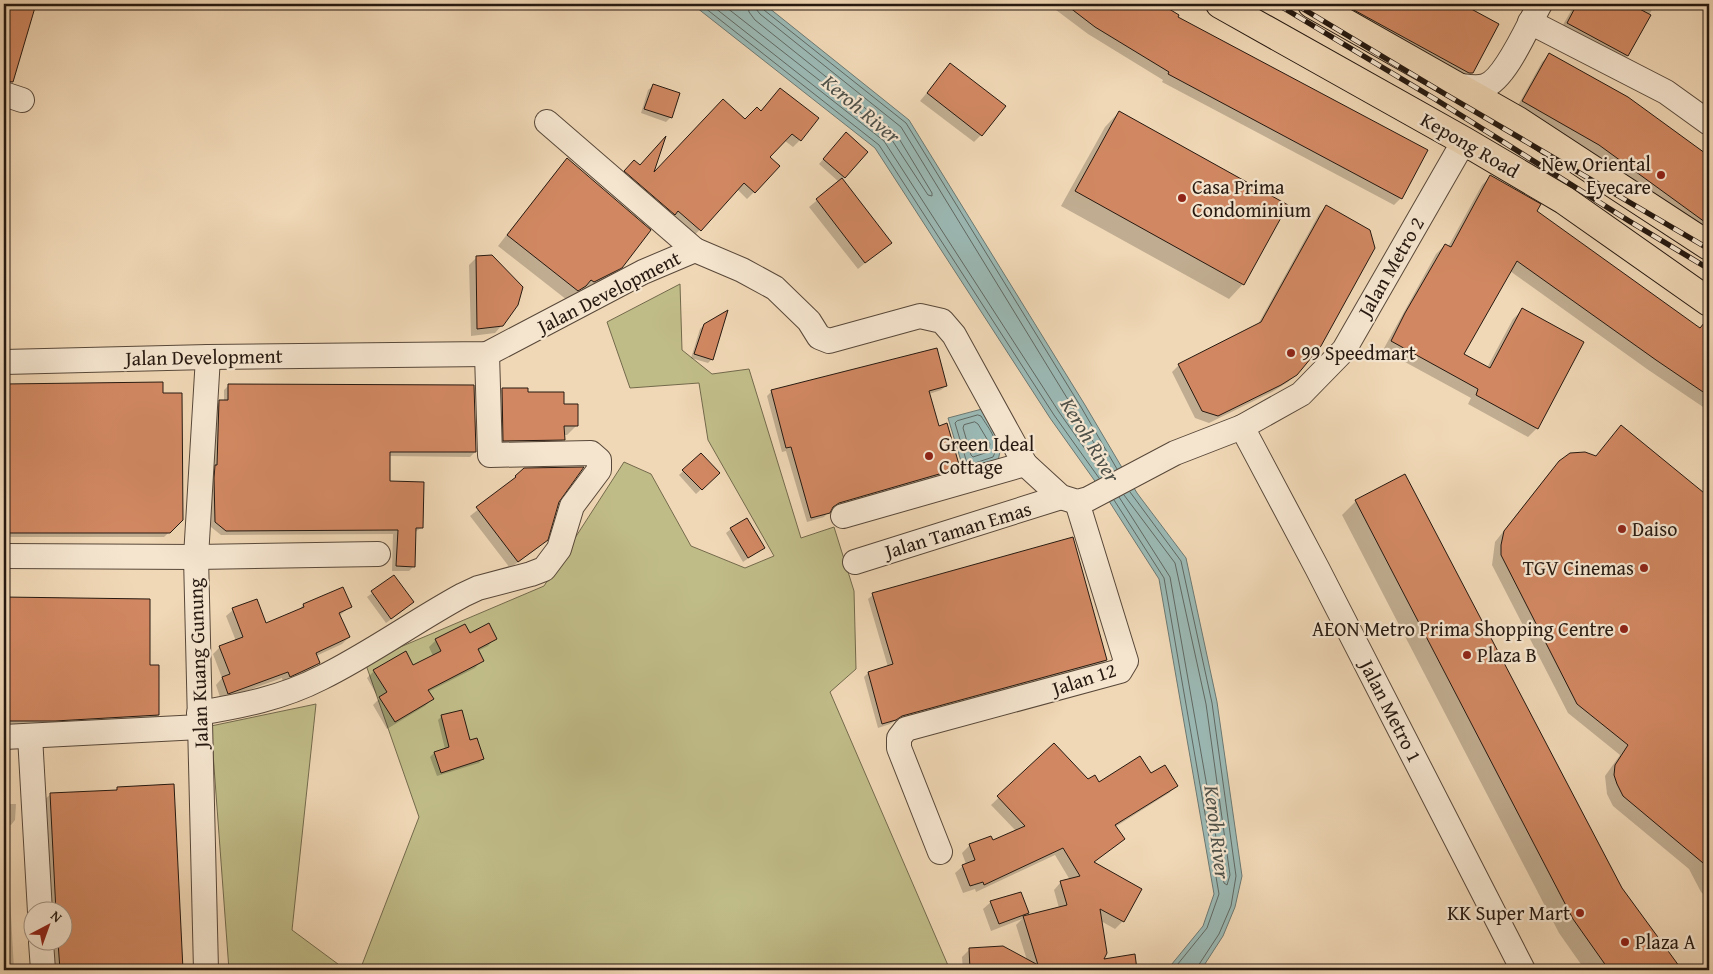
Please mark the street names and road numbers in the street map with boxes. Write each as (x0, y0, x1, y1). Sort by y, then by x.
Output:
street label: Kepong Road (1416, 105, 1525, 185)
street label: Jalan Metro 2 (1349, 211, 1431, 325)
street label: Jalan Development (529, 243, 686, 342)
street label: Jalan Development (122, 341, 283, 372)
street label: Jalan Taman Emas (878, 493, 1035, 566)
street label: Jalan Kuang Gunung (180, 578, 215, 751)
street label: Jalan Metro 1 (1352, 652, 1430, 767)
street label: Jalan 12 (1045, 655, 1120, 703)

